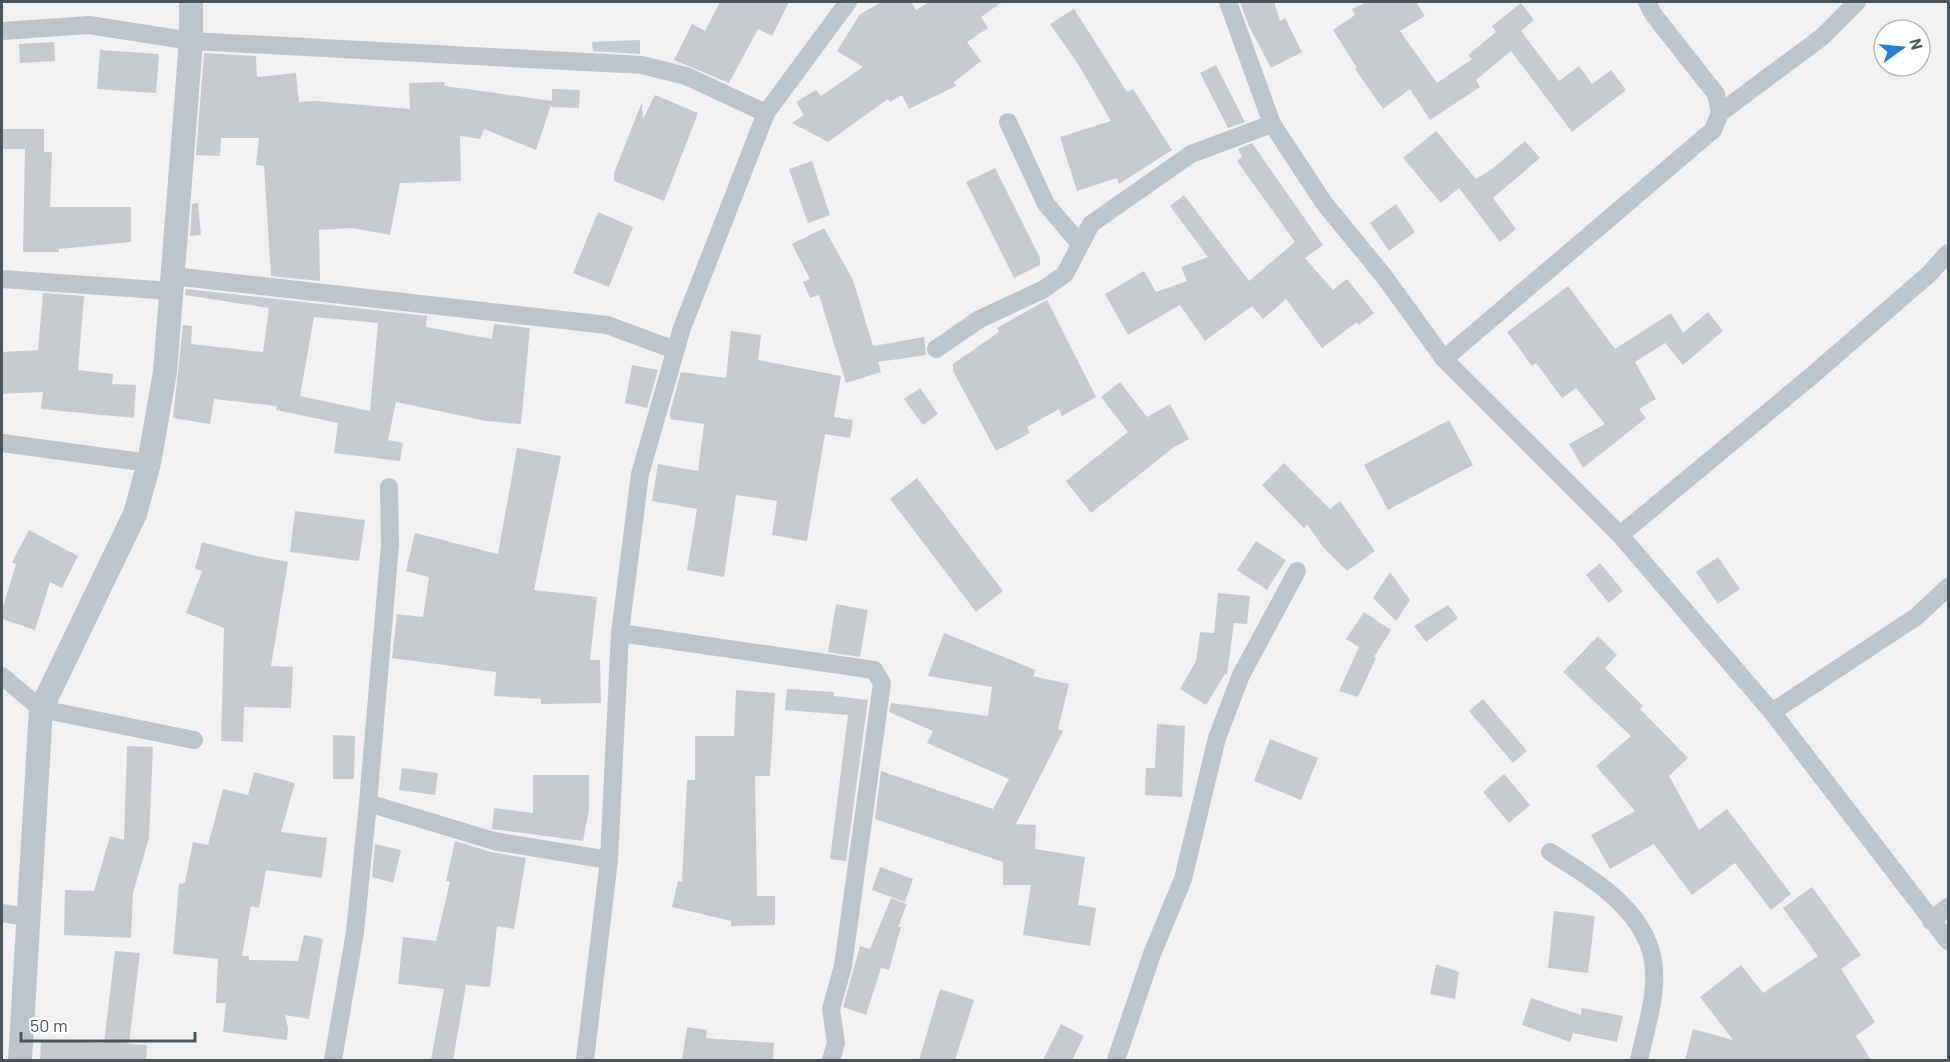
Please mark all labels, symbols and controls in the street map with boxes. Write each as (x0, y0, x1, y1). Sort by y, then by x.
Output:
north arrow (1872, 18, 1932, 78)
text: N (1906, 36, 1928, 52)
scale bar (21, 1005, 195, 1043)
text: 50 m (30, 1014, 68, 1036)

